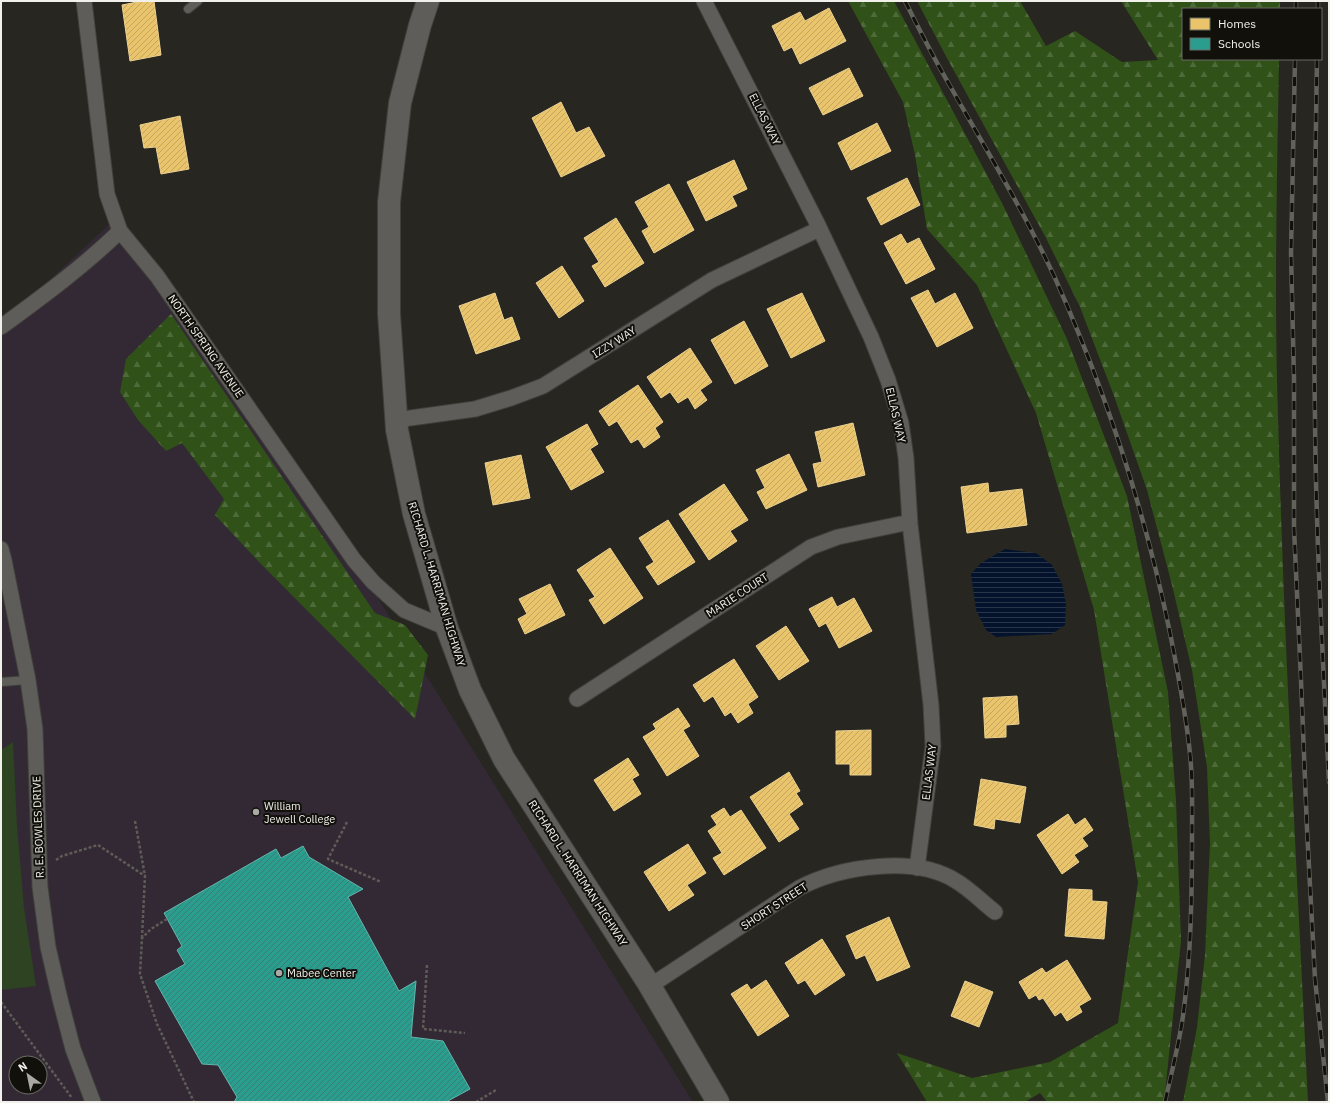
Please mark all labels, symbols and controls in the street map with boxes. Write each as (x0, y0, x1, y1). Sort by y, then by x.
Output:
legend (1182, 8, 1322, 60)
text: Homes (1218, 16, 1256, 31)
text: Schools (1218, 36, 1261, 51)
street label: ELLAS WAY (746, 91, 784, 148)
street label: NORTH SPRING AVENUE (165, 292, 247, 400)
street label: IZZY WAY (590, 323, 639, 361)
street label: ELLAS WAY (883, 386, 909, 445)
street label: RICHARD L. HARRIMAN HIGHWAY (405, 500, 469, 668)
street label: MARIE COURT (703, 569, 771, 620)
street label: ELLAS WAY (919, 743, 939, 801)
street label: R. E. BOWLES DRIVE (29, 776, 47, 878)
street label: RICHARD L. HARRIMAN HIGHWAY (525, 797, 631, 949)
place label: William Jewell College (264, 799, 335, 826)
marker: William Jewell College (251, 807, 261, 817)
street label: SHORT STREET (738, 879, 810, 933)
place label: Mabee Center (287, 966, 356, 980)
marker: Mabee Center (274, 968, 284, 978)
north arrow (8, 1055, 48, 1095)
text: N (15, 1059, 30, 1075)

